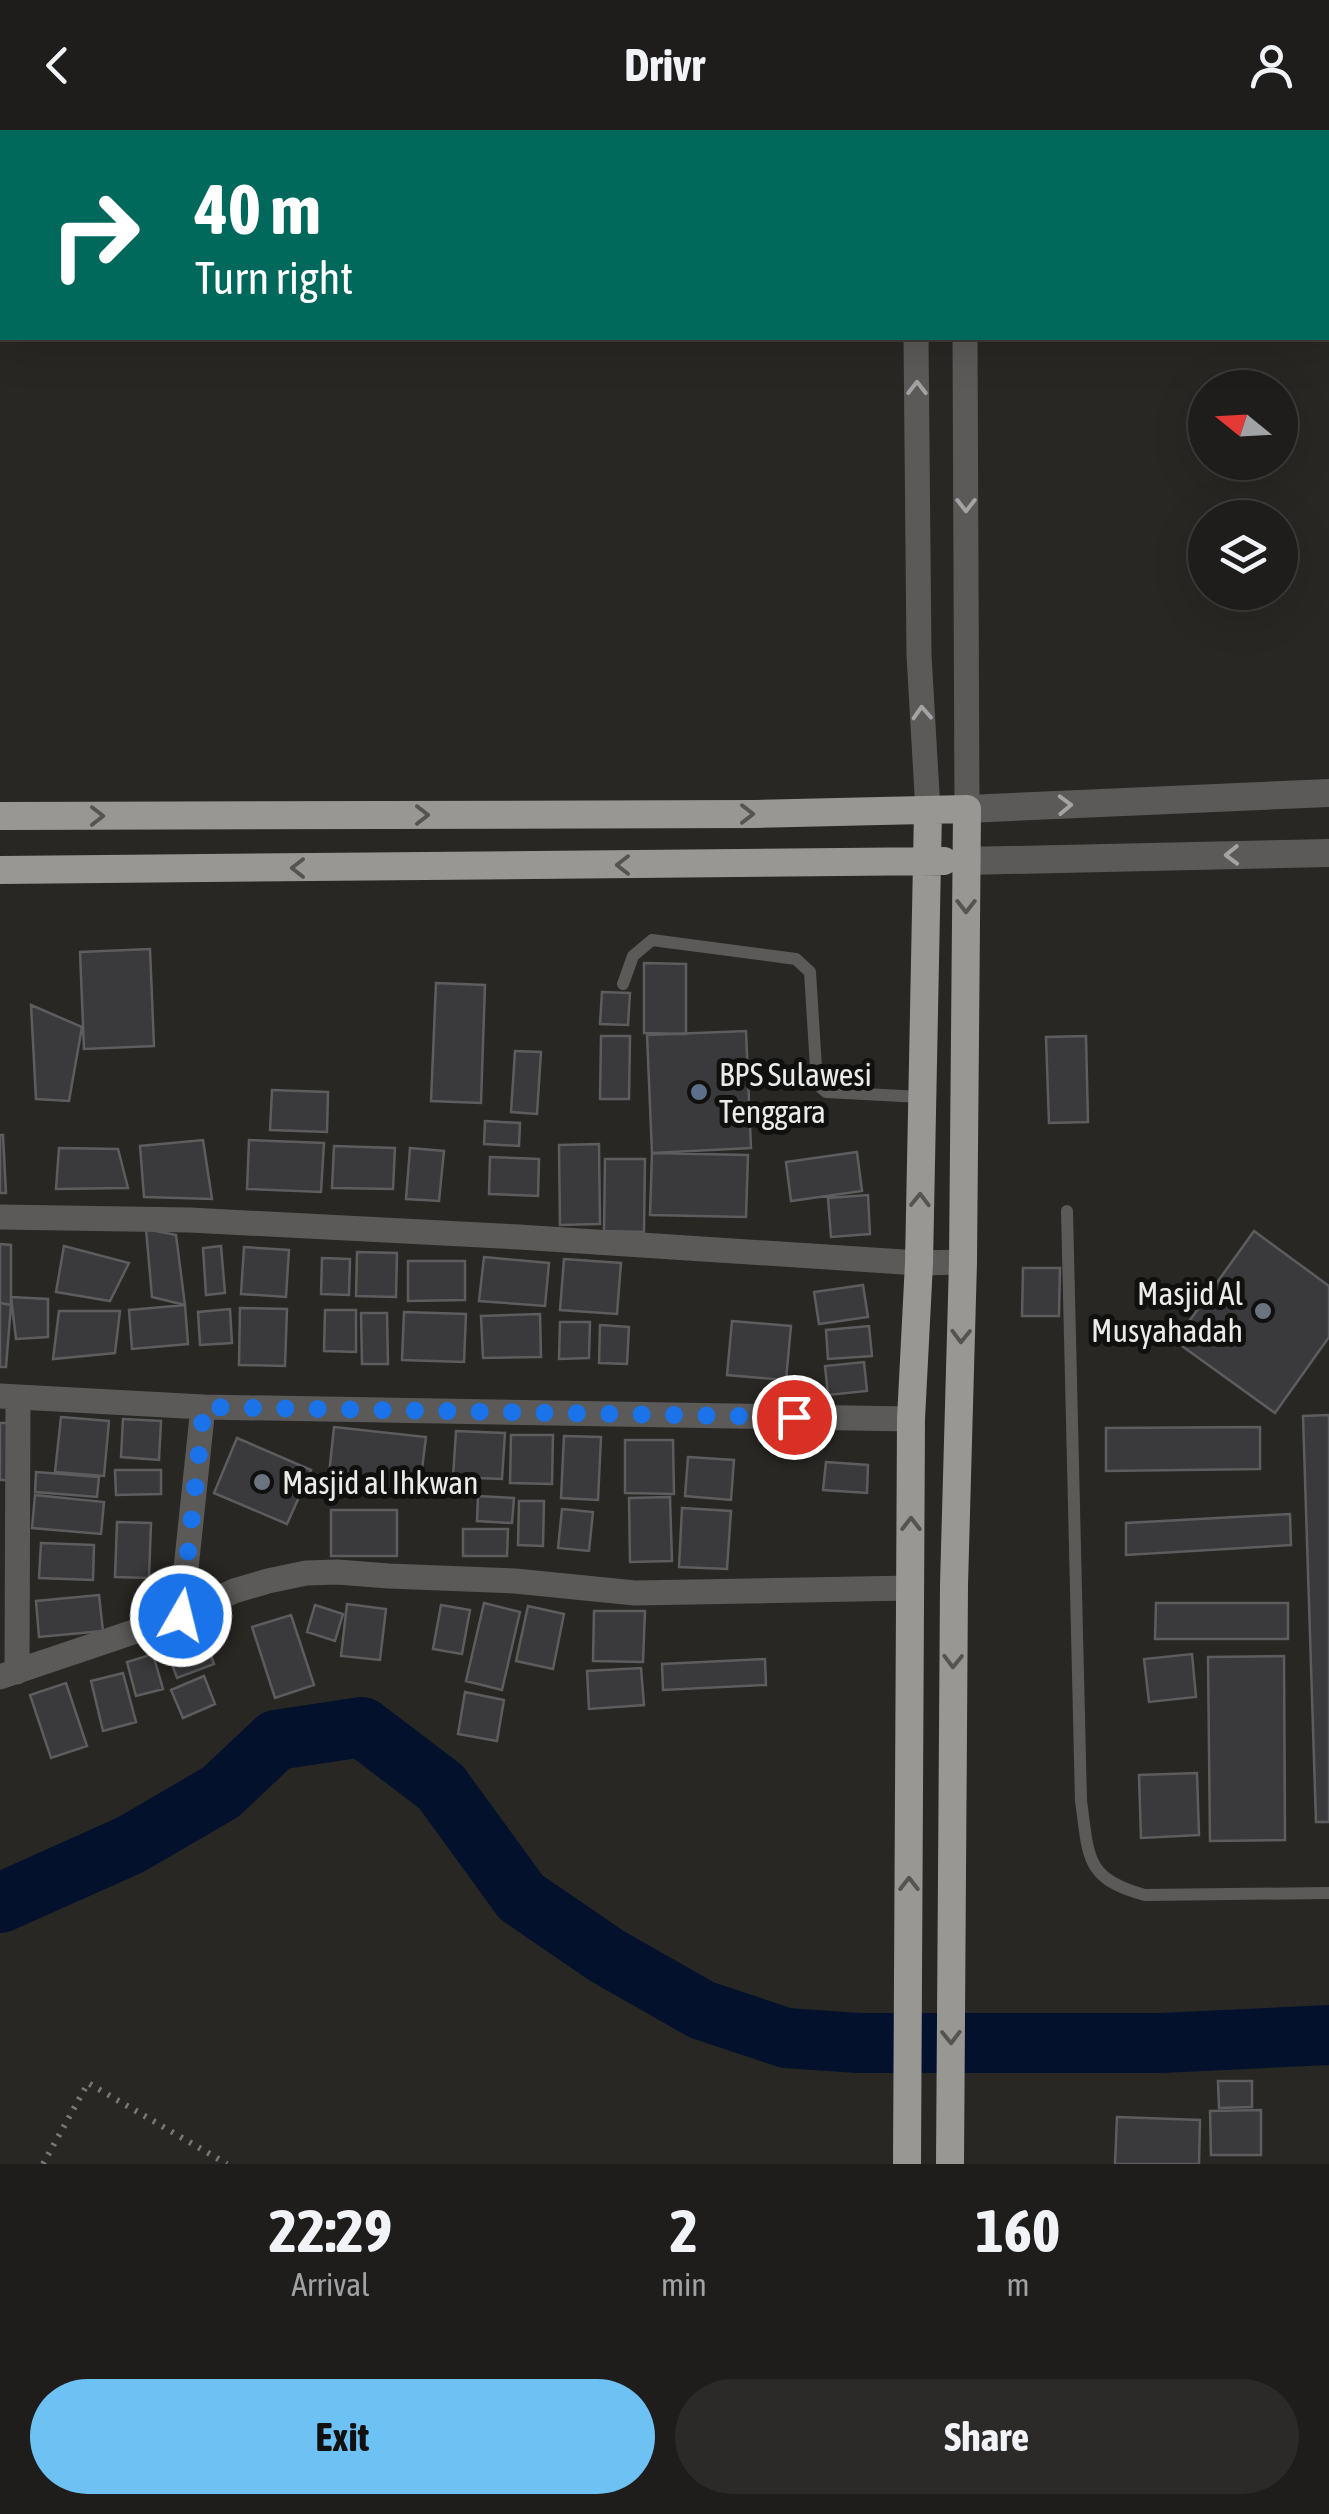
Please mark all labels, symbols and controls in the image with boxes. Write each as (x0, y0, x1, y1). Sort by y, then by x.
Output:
icon: back (30, 38, 85, 93)
icon: person (1244, 38, 1299, 93)
text: Drivr (624, 39, 705, 91)
text: 40 m (195, 169, 321, 249)
icon: right (30, 170, 160, 300)
text: Turn right (195, 252, 353, 304)
north arrow (1188, 370, 1298, 480)
map controls (1188, 370, 1298, 610)
one-way arrow (906, 380, 928, 396)
one-way arrow (955, 498, 977, 513)
button: layers (1188, 500, 1298, 610)
one-way arrow (912, 705, 933, 721)
one-way arrow (1057, 795, 1073, 816)
one-way arrow (740, 803, 756, 825)
one-way arrow (416, 804, 431, 826)
one-way arrow (90, 805, 106, 827)
one-way arrow (1223, 844, 1238, 866)
one-way arrow (615, 854, 630, 876)
one-way arrow (290, 857, 306, 879)
one-way arrow (955, 899, 976, 915)
place label: BPS Sulawesi Tenggara (719, 1056, 872, 1130)
marker: BPS Sulawesi Tenggara (688, 1081, 710, 1103)
one-way arrow (909, 1191, 931, 1206)
place label: Masjid Al Musyahadah (1091, 1275, 1244, 1349)
marker: Masjid Al Musyahadah (1252, 1300, 1274, 1322)
one-way arrow (950, 1329, 971, 1345)
pin (752, 1375, 837, 1460)
icon: arrive (767, 1390, 822, 1445)
place label: Masjid al Ihkwan (282, 1464, 479, 1501)
marker: Masjid al Ihkwan (251, 1471, 273, 1493)
one-way arrow (900, 1516, 922, 1532)
position arrow (129, 1564, 233, 1668)
one-way arrow (943, 1654, 964, 1670)
one-way arrow (898, 1876, 920, 1892)
one-way arrow (940, 2030, 962, 2045)
text: 22:29 (269, 2196, 392, 2265)
text: 2 (670, 2196, 698, 2265)
text: 160 (976, 2196, 1060, 2265)
text: Arrival (291, 2266, 370, 2303)
text: min (661, 2266, 707, 2303)
text: m (1006, 2266, 1029, 2303)
button: Exit (30, 2379, 655, 2494)
button: Share (675, 2379, 1299, 2494)

